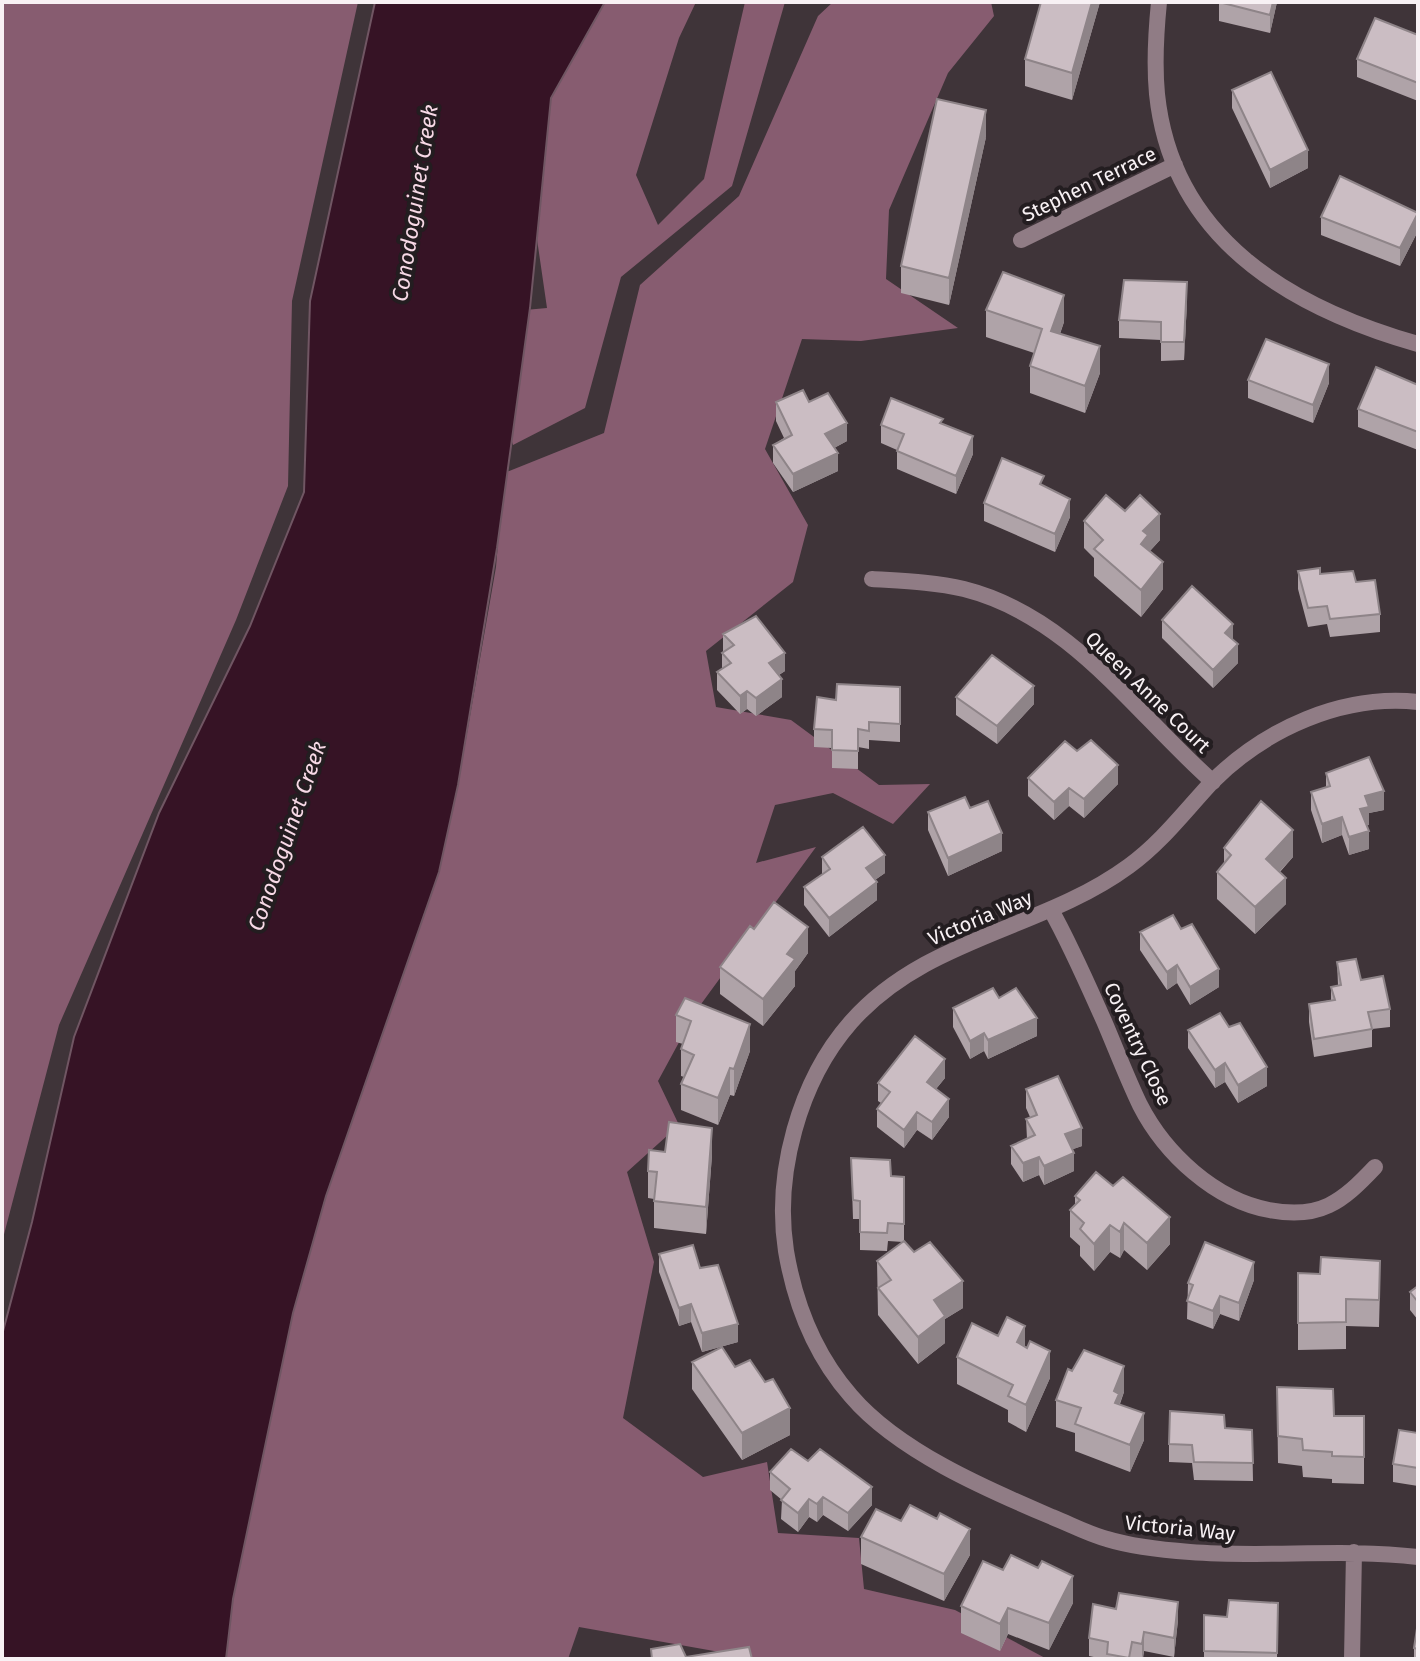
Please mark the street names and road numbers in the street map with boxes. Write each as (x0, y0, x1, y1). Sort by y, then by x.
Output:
street label: Stephen Terrace (1018, 141, 1160, 227)
street label: Queen Anne Court (1081, 626, 1216, 758)
street label: Victoria Way (924, 885, 1036, 951)
street label: Coventry Close (1099, 978, 1177, 1110)
street label: Victoria Way (1124, 1510, 1237, 1546)

